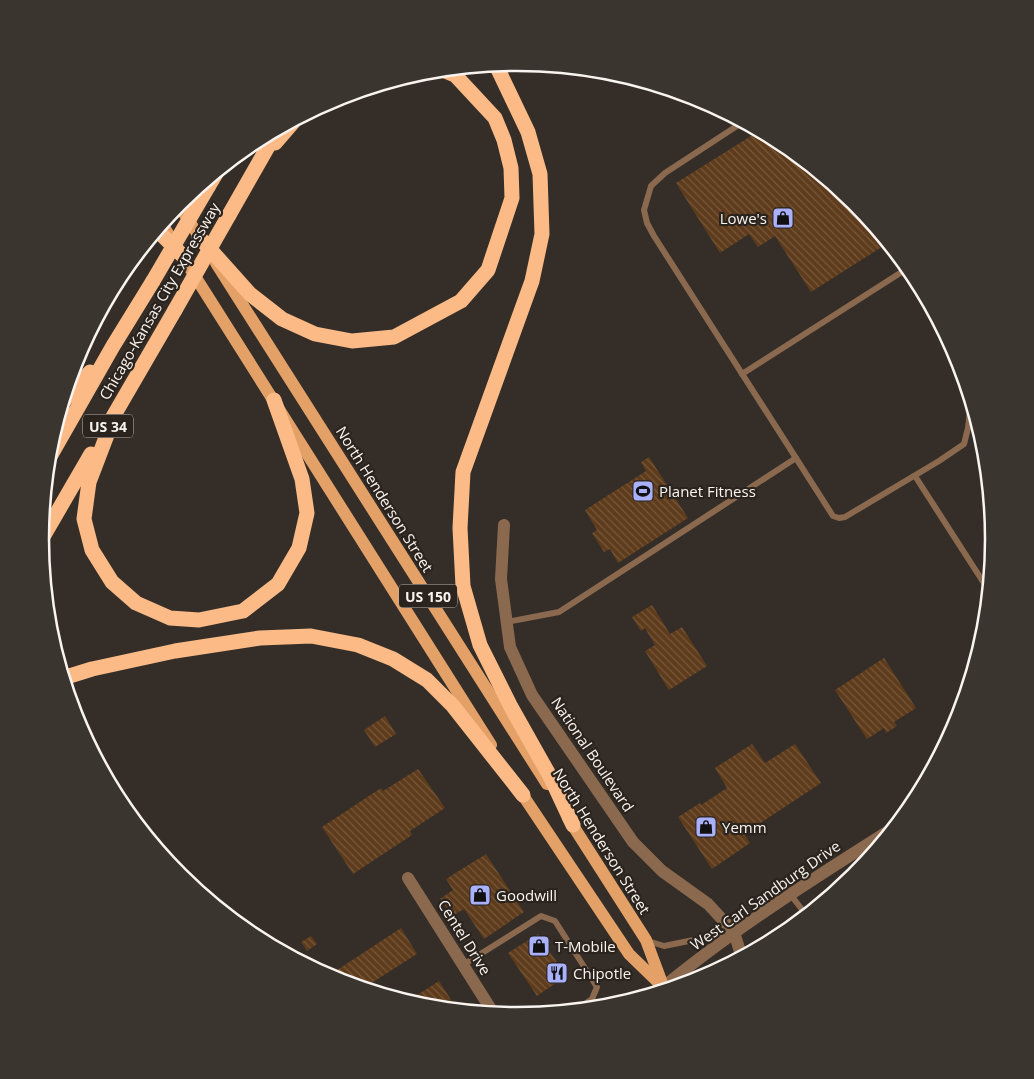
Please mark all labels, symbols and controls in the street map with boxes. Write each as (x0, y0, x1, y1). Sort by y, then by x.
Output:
street label: Chicago-Kansas City Expressway (94, 198, 224, 403)
shop icon: Lowe's (771, 206, 795, 230)
place label: Lowe's (720, 208, 767, 228)
road number: US 34 (83, 414, 133, 438)
street label: North Henderson Street (332, 422, 438, 576)
sports icon: Planet Fitness (631, 479, 655, 503)
place label: Planet Fitness (659, 481, 756, 501)
road number: US 150 (399, 584, 457, 608)
street label: National Boulevard (547, 693, 639, 815)
street label: North Henderson Street (549, 764, 655, 918)
shop icon: Yemm (694, 815, 718, 839)
place label: Yemm (722, 817, 767, 837)
street label: West Carl Sandburg Drive (686, 836, 844, 954)
shop icon: Goodwill (468, 883, 492, 907)
place label: Goodwill (496, 885, 557, 905)
street label: Centel Drive (434, 896, 496, 978)
shop icon: T-Mobile (527, 934, 551, 958)
place label: T-Mobile (555, 936, 616, 956)
restaurant icon: Chipotle (545, 961, 569, 985)
place label: Chipotle (573, 963, 631, 983)

